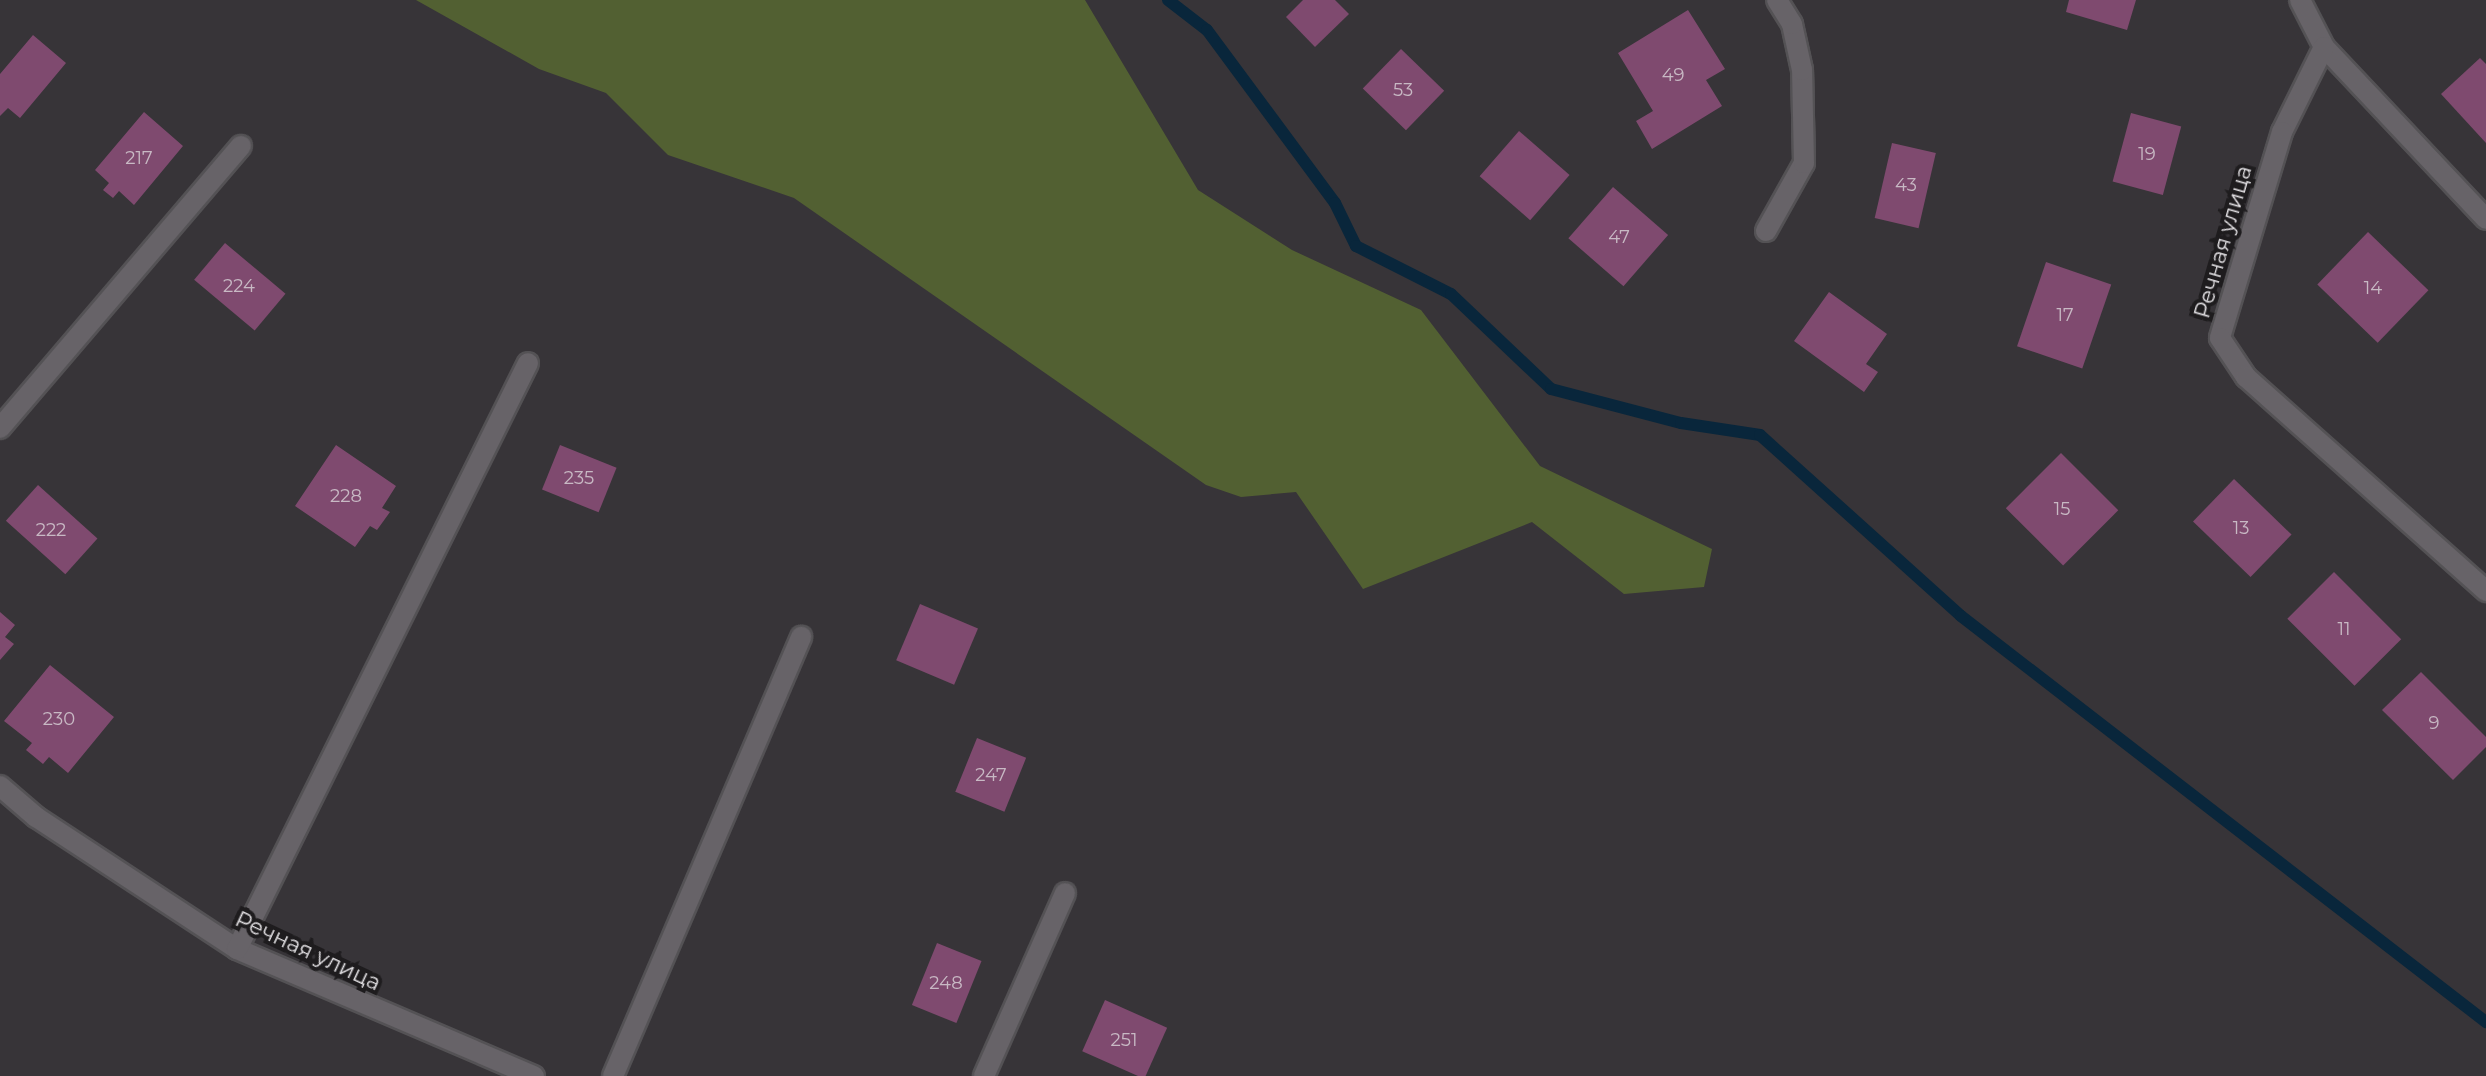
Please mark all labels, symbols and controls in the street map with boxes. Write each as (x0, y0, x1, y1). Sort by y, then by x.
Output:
house number: 49 (1662, 64, 1684, 86)
house number: 53 (1393, 79, 1413, 101)
house number: 19 (2138, 143, 2156, 165)
house number: 217 (125, 147, 153, 169)
street label: Речная улица (2189, 163, 2257, 321)
house number: 43 (1895, 174, 1917, 196)
house number: 47 (1608, 226, 1630, 248)
house number: 224 (223, 275, 255, 297)
house number: 14 (2364, 277, 2382, 299)
house number: 17 (2056, 304, 2074, 326)
house number: 235 (564, 467, 594, 489)
house number: 228 (330, 485, 362, 507)
house number: 15 (2054, 498, 2070, 520)
house number: 13 (2233, 517, 2249, 539)
house number: 222 (36, 519, 66, 541)
house number: 11 (2338, 618, 2350, 640)
house number: 230 (43, 708, 75, 730)
house number: 9 (2429, 712, 2439, 734)
house number: 247 (975, 764, 1007, 786)
street label: Речная улица (231, 906, 385, 996)
house number: 248 (929, 972, 963, 994)
house number: 251 (1111, 1029, 1137, 1051)

